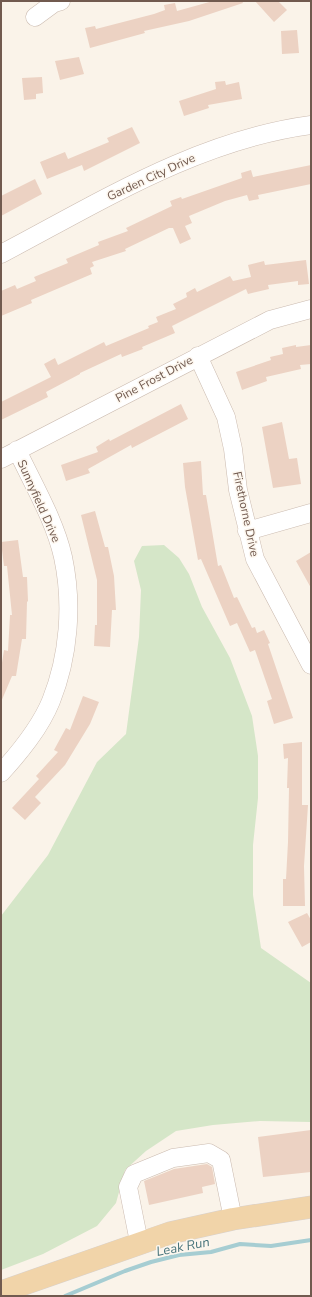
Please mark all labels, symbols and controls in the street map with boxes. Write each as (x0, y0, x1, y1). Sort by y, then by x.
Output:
street label: Garden City Drive (104, 150, 198, 204)
street label: Pine Frost Drive (113, 352, 195, 406)
street label: Sunnyfield Drive (14, 457, 64, 545)
street label: Firethorne Drive (229, 470, 263, 558)
water label: Leak Run (155, 1233, 211, 1261)

